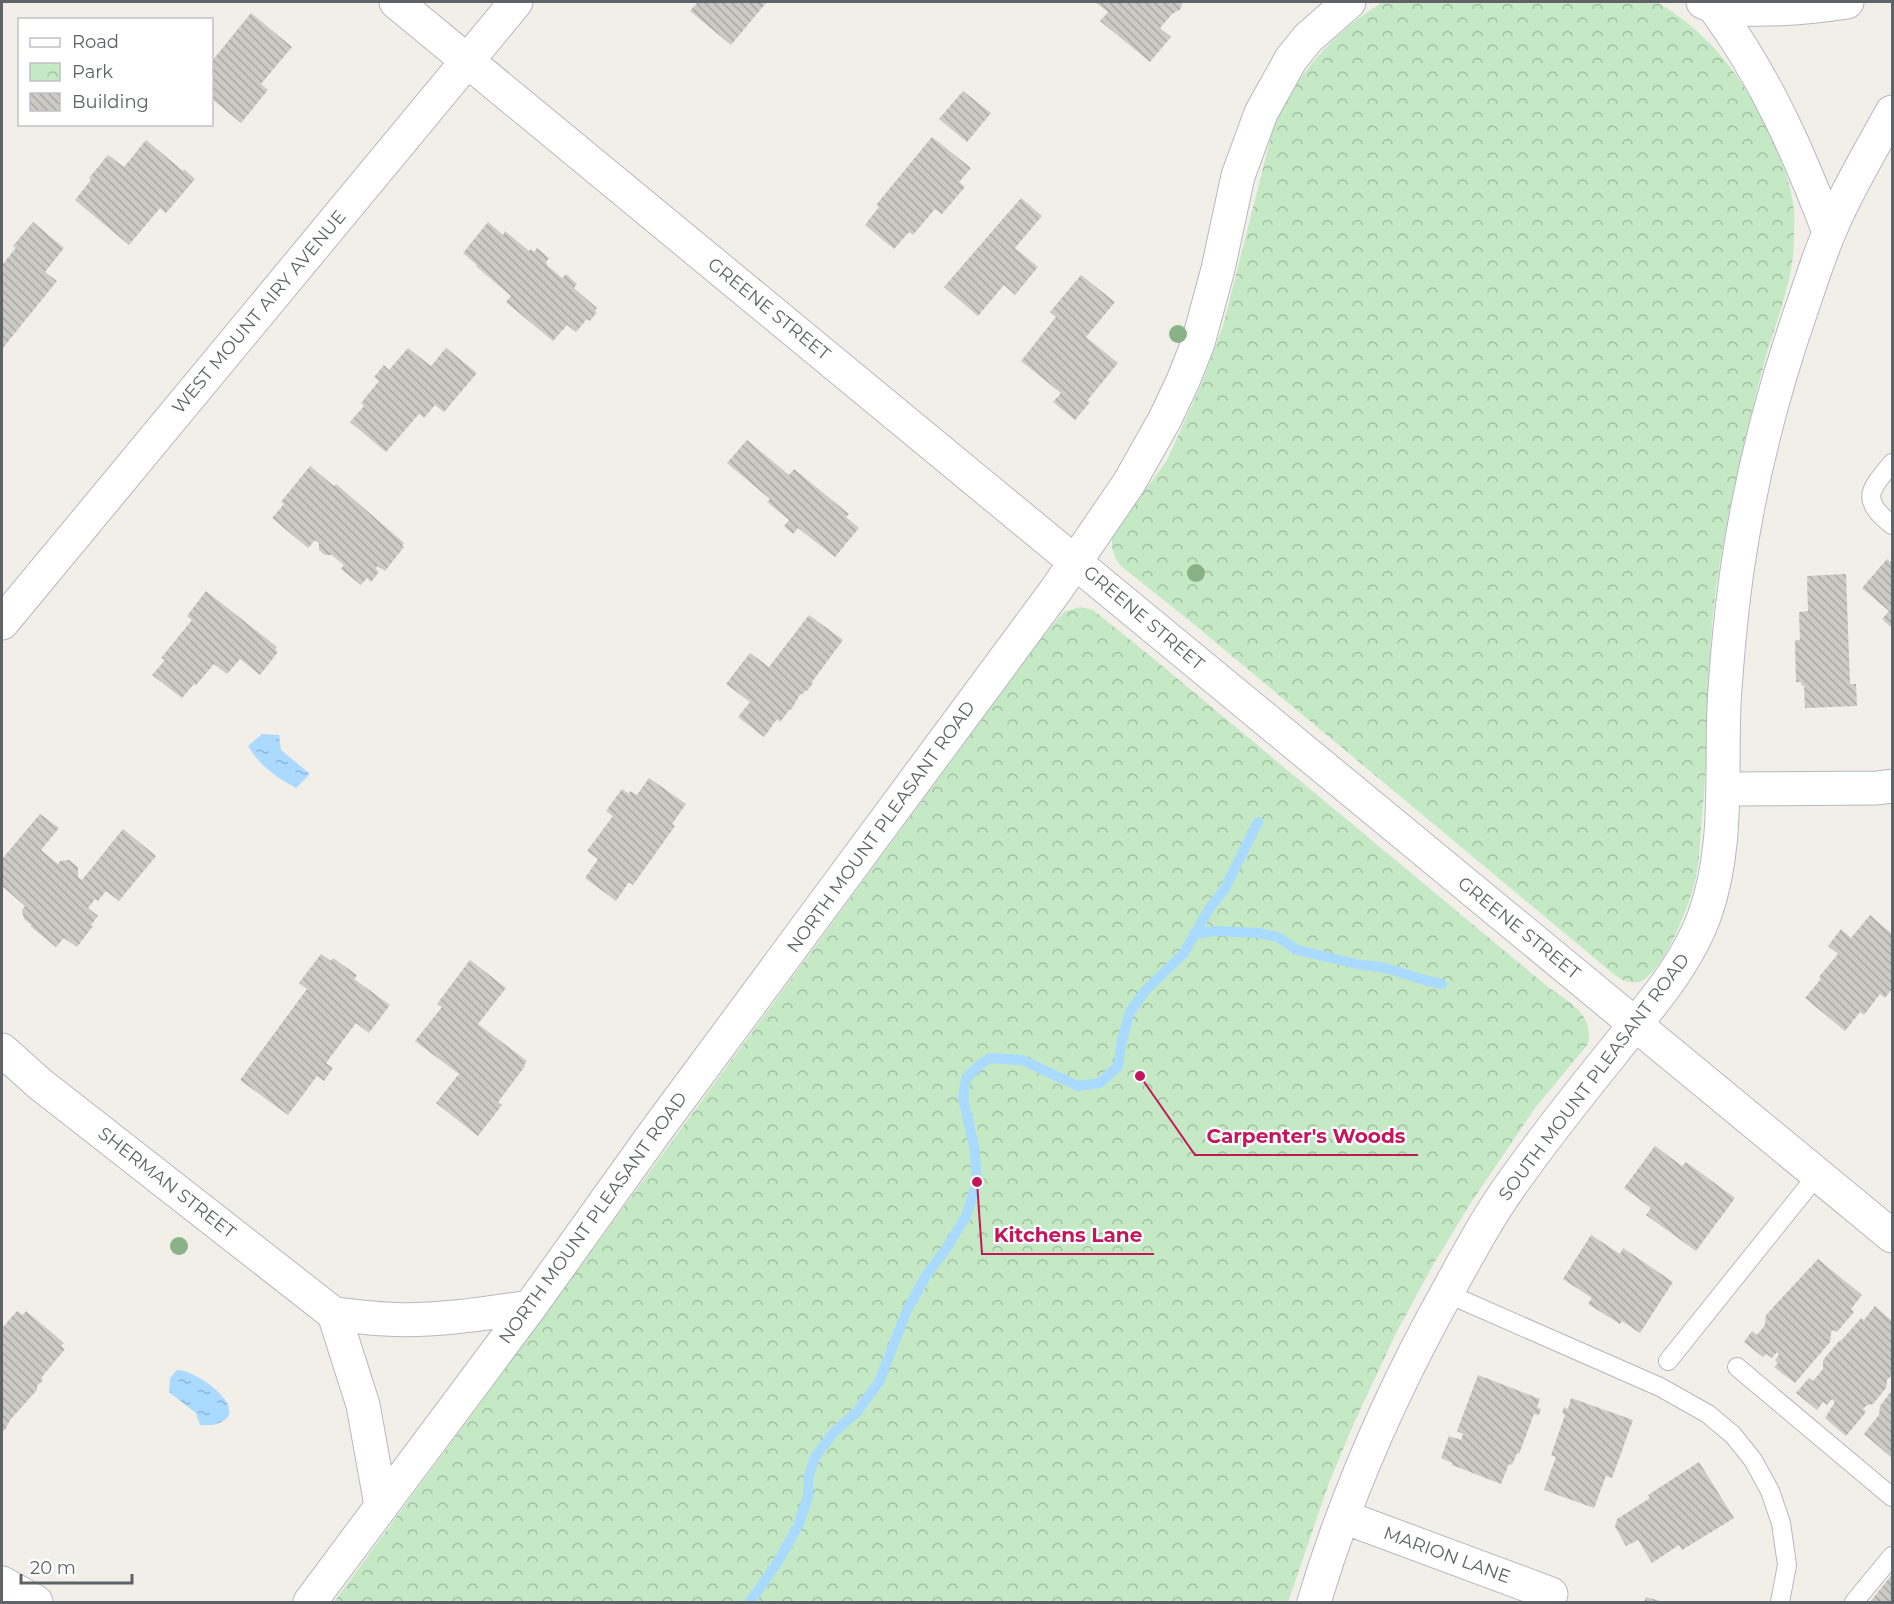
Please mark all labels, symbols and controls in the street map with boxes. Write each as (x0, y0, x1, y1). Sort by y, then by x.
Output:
legend (18, 18, 213, 126)
text: Road (72, 31, 119, 53)
text: Park (72, 61, 113, 83)
text: Building (72, 91, 149, 113)
street label: WEST MOUNT AIRY AVENUE (167, 206, 351, 418)
street label: GREENE STREET (703, 253, 835, 365)
street label: GREENE STREET (1079, 561, 1209, 675)
street label: NORTH MOUNT PLEASANT ROAD (782, 697, 980, 957)
street label: GREENE STREET (1453, 872, 1585, 984)
street label: SOUTH MOUNT PLEASANT ROAD (1494, 949, 1694, 1205)
street label: NORTH MOUNT PLEASANT ROAD (494, 1088, 692, 1348)
callout: Carpenter's Woods (1195, 1117, 1418, 1155)
street label: SHERMAN STREET (94, 1122, 241, 1244)
text: Carpenter's Woods (1207, 1124, 1406, 1148)
callout: Kitchens Lane (982, 1216, 1154, 1254)
text: Kitchens Lane (994, 1223, 1142, 1247)
street label: MARION LANE (1381, 1522, 1513, 1588)
scale bar (21, 1547, 132, 1585)
text: 20 m (30, 1557, 76, 1579)

